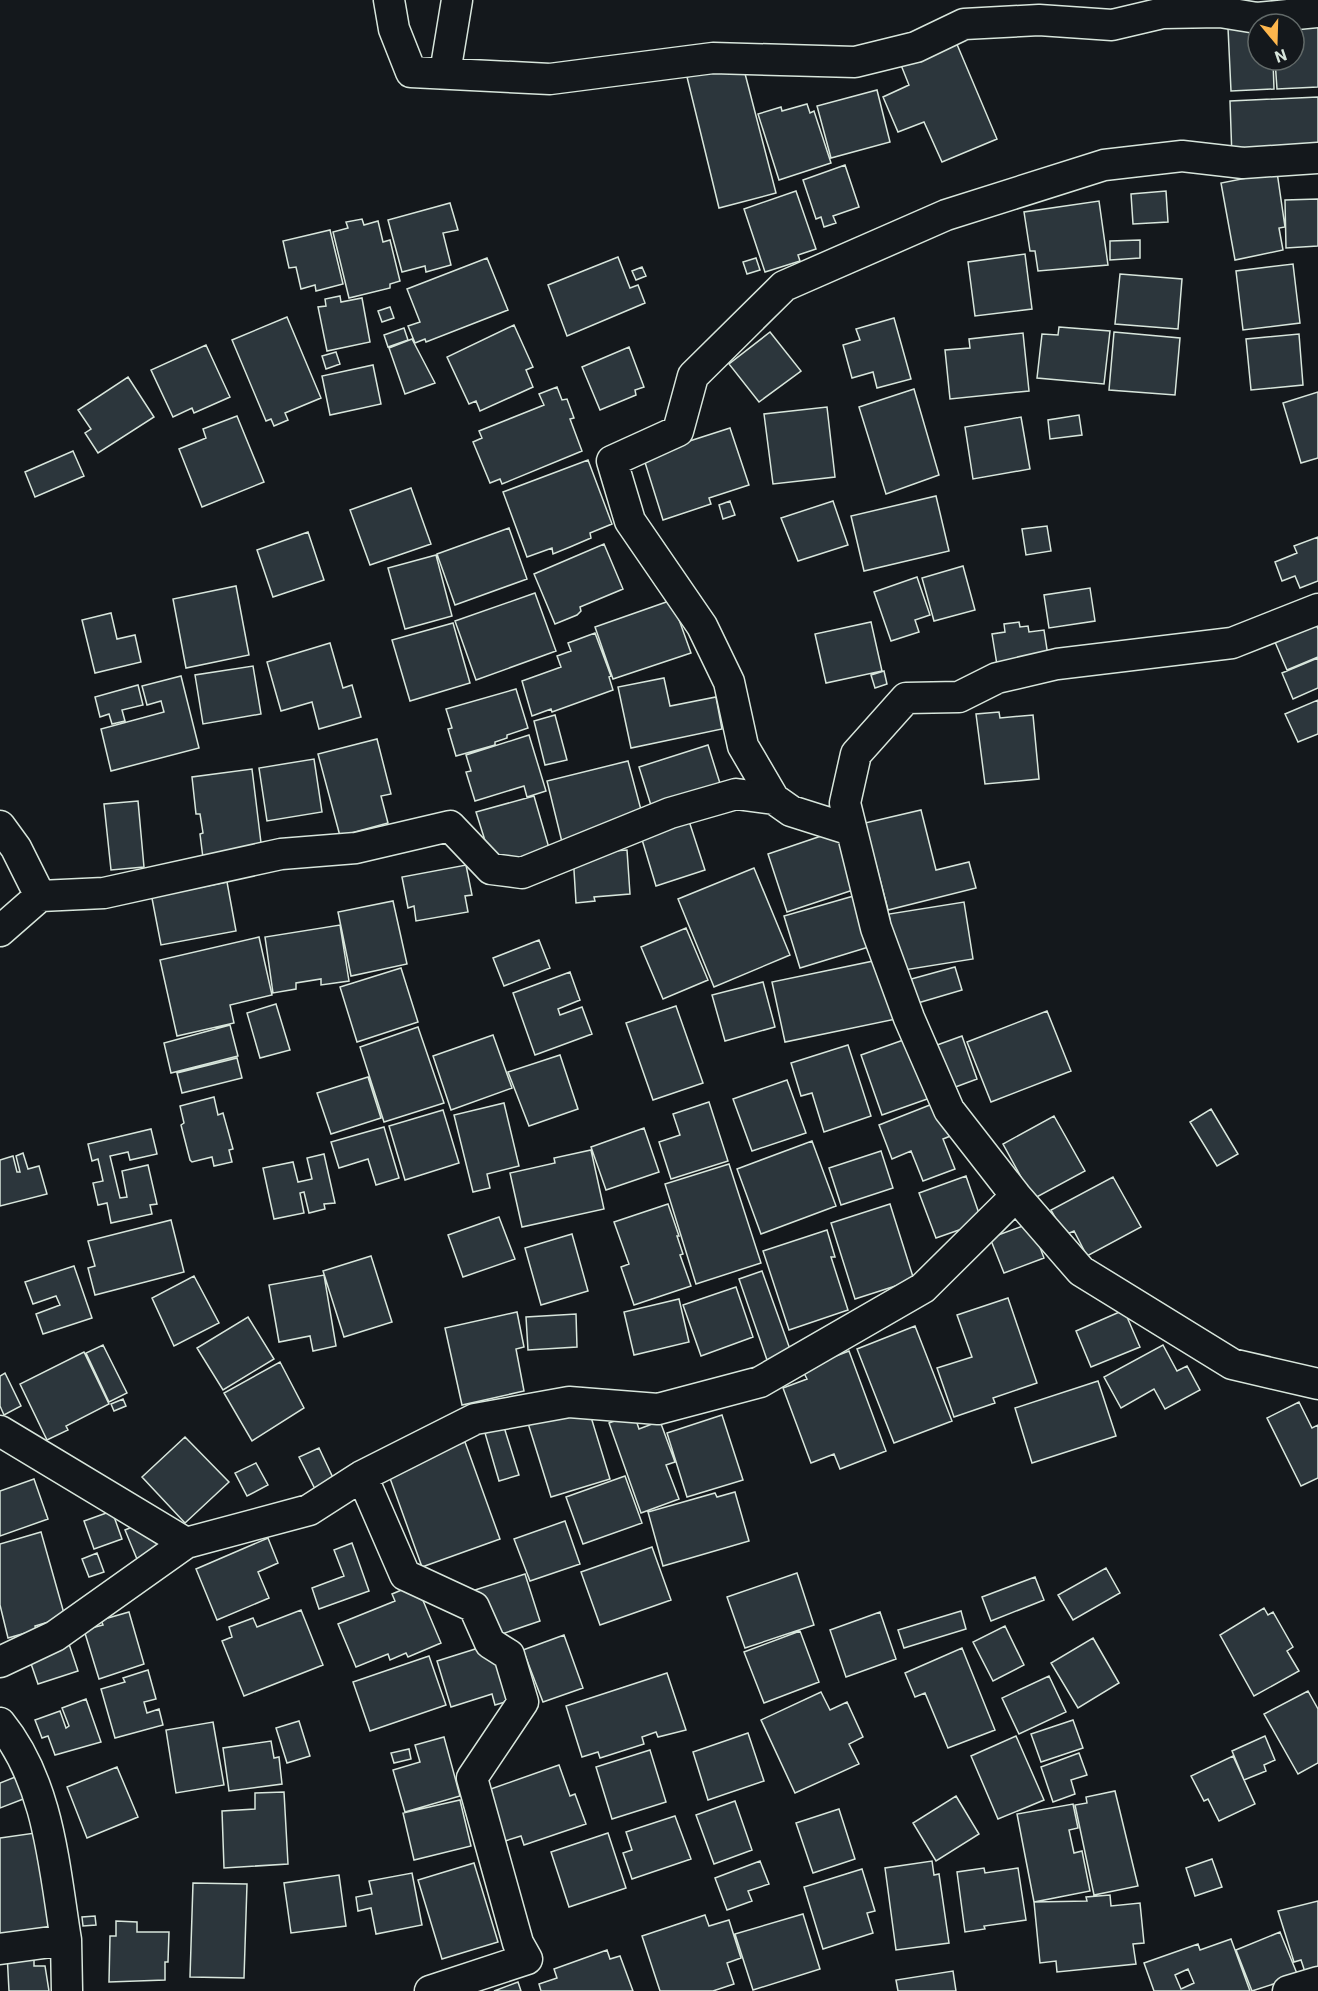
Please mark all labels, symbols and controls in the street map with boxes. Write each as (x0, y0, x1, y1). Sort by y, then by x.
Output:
north arrow (1246, 12, 1306, 72)
text: N (1272, 45, 1289, 67)

